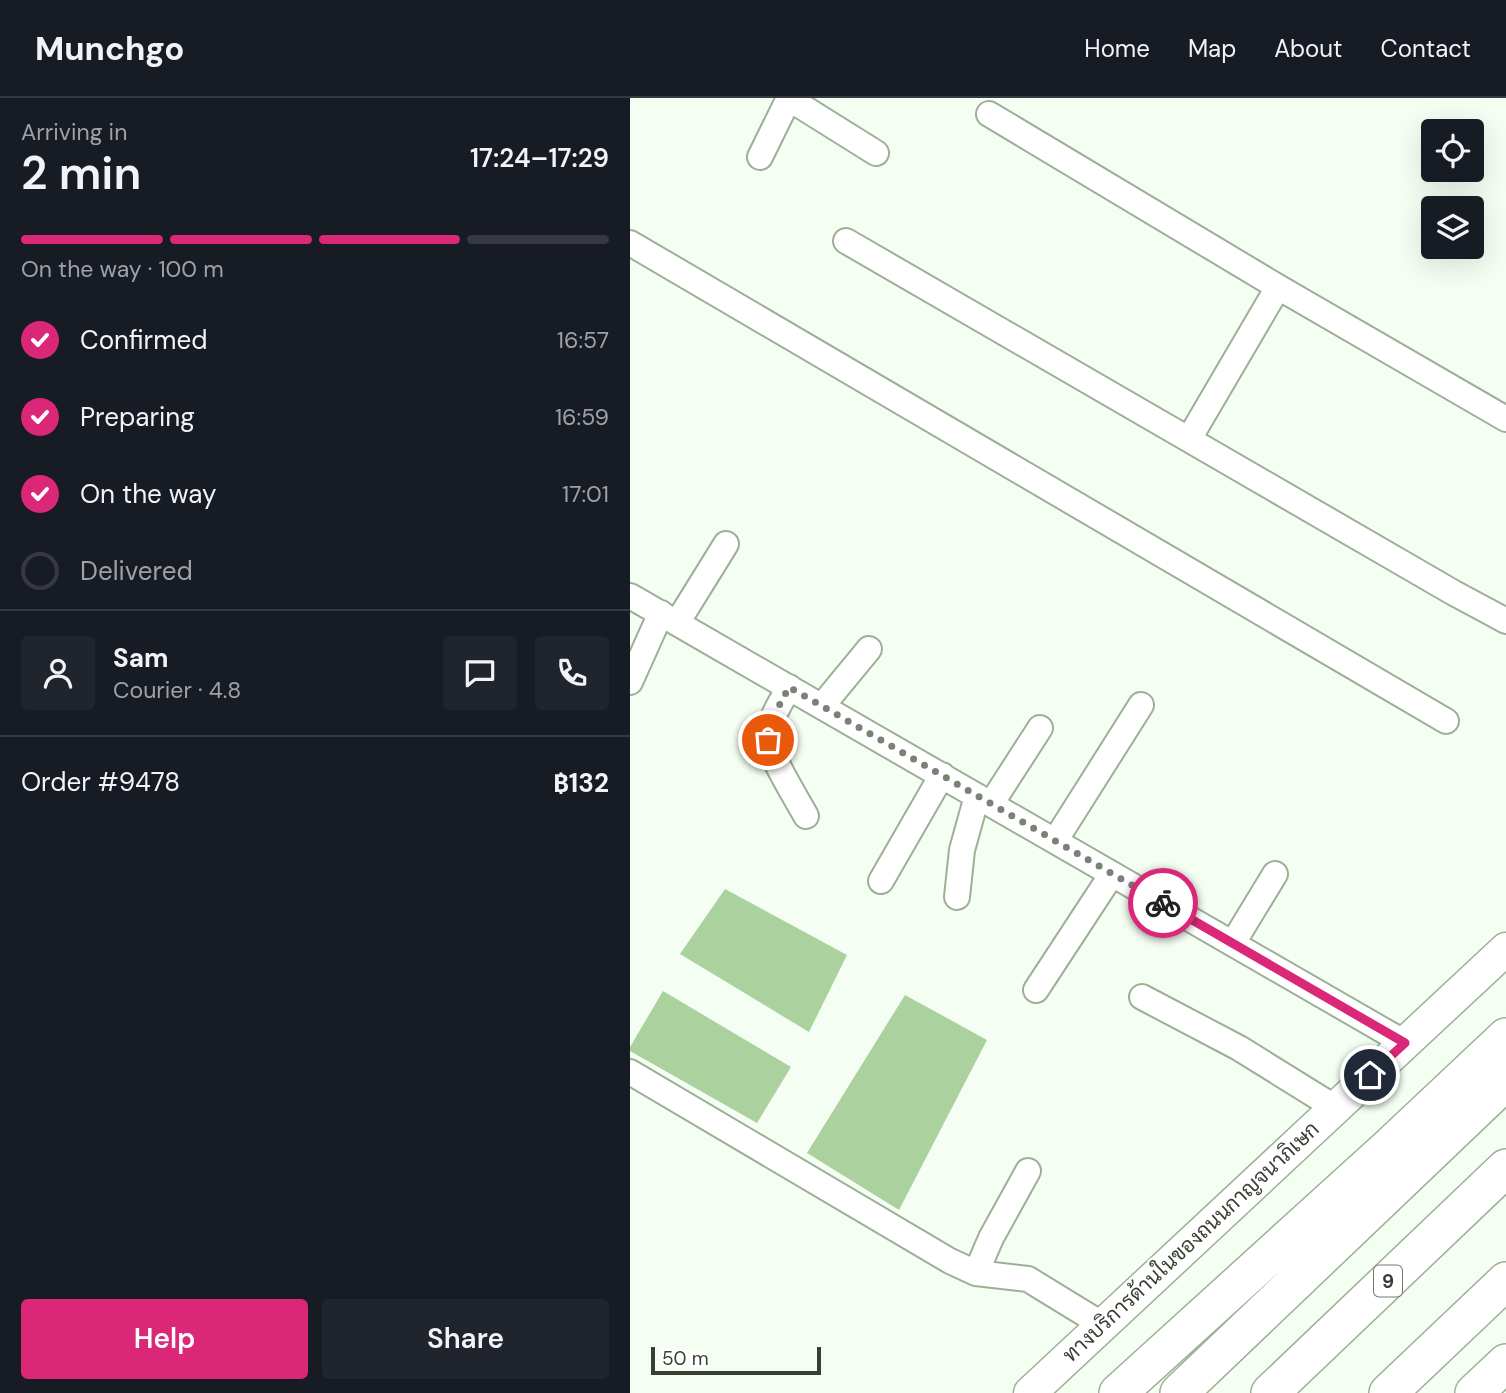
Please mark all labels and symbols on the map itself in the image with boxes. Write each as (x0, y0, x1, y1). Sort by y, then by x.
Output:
pin (738, 710, 798, 770)
courier (1128, 868, 1198, 938)
pin (1340, 1045, 1400, 1105)
street label: ทางบริการด้านในของถนนกาญจนาภิเษก (1057, 1115, 1325, 1369)
road number: 9 (1374, 1266, 1402, 1296)
scale bar (651, 1344, 821, 1376)

